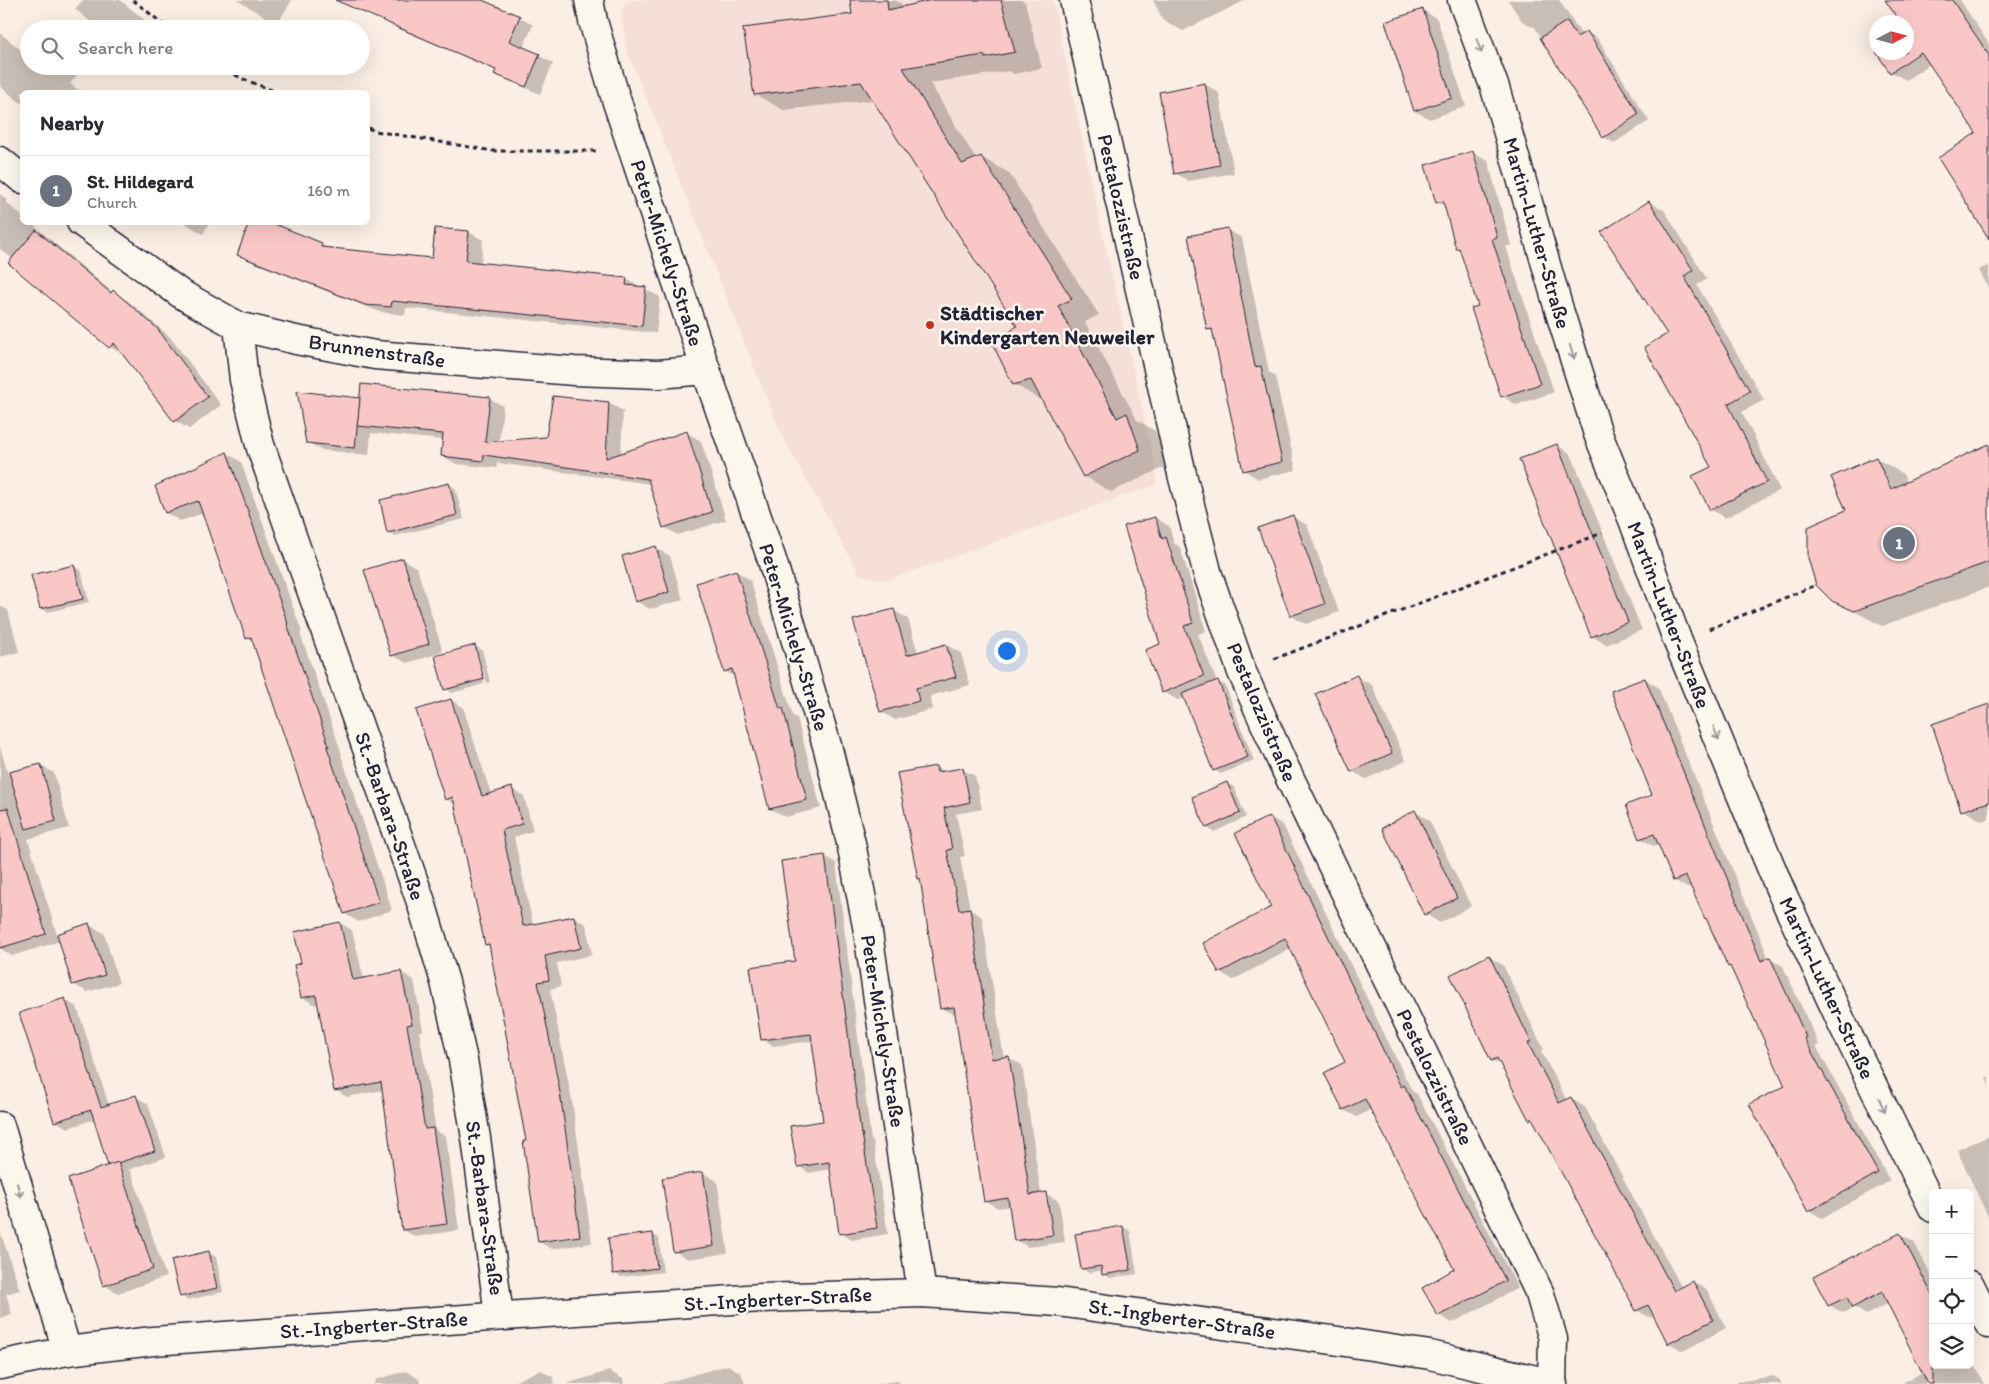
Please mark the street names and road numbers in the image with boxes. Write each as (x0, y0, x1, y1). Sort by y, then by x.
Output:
street label: Pestalozzistraße (1093, 132, 1150, 282)
street label: Martin-Luther-Straße (1498, 134, 1577, 331)
street label: Peter-Michely-Straße (625, 156, 709, 349)
street label: Brunnenstraße (307, 329, 447, 372)
street label: Martin-Luther-Straße (1622, 518, 1717, 712)
street label: Peter-Michely-Straße (754, 540, 835, 734)
street label: Pestalozzistraße (1222, 638, 1303, 785)
street label: St.-Barbara-Straße (350, 728, 431, 903)
street label: Martin-Luther-Straße (1774, 893, 1881, 1083)
street label: Peter-Michely-Straße (856, 933, 911, 1129)
street label: Pestalozzistraße (1392, 1004, 1479, 1149)
street label: St.-Barbara-Straße (461, 1119, 510, 1297)
street label: St.-Ingberter-Straße (683, 1281, 873, 1316)
street label: St.-Ingberter-Straße (1087, 1293, 1277, 1344)
street label: St.-Ingberter-Straße (279, 1305, 469, 1344)

